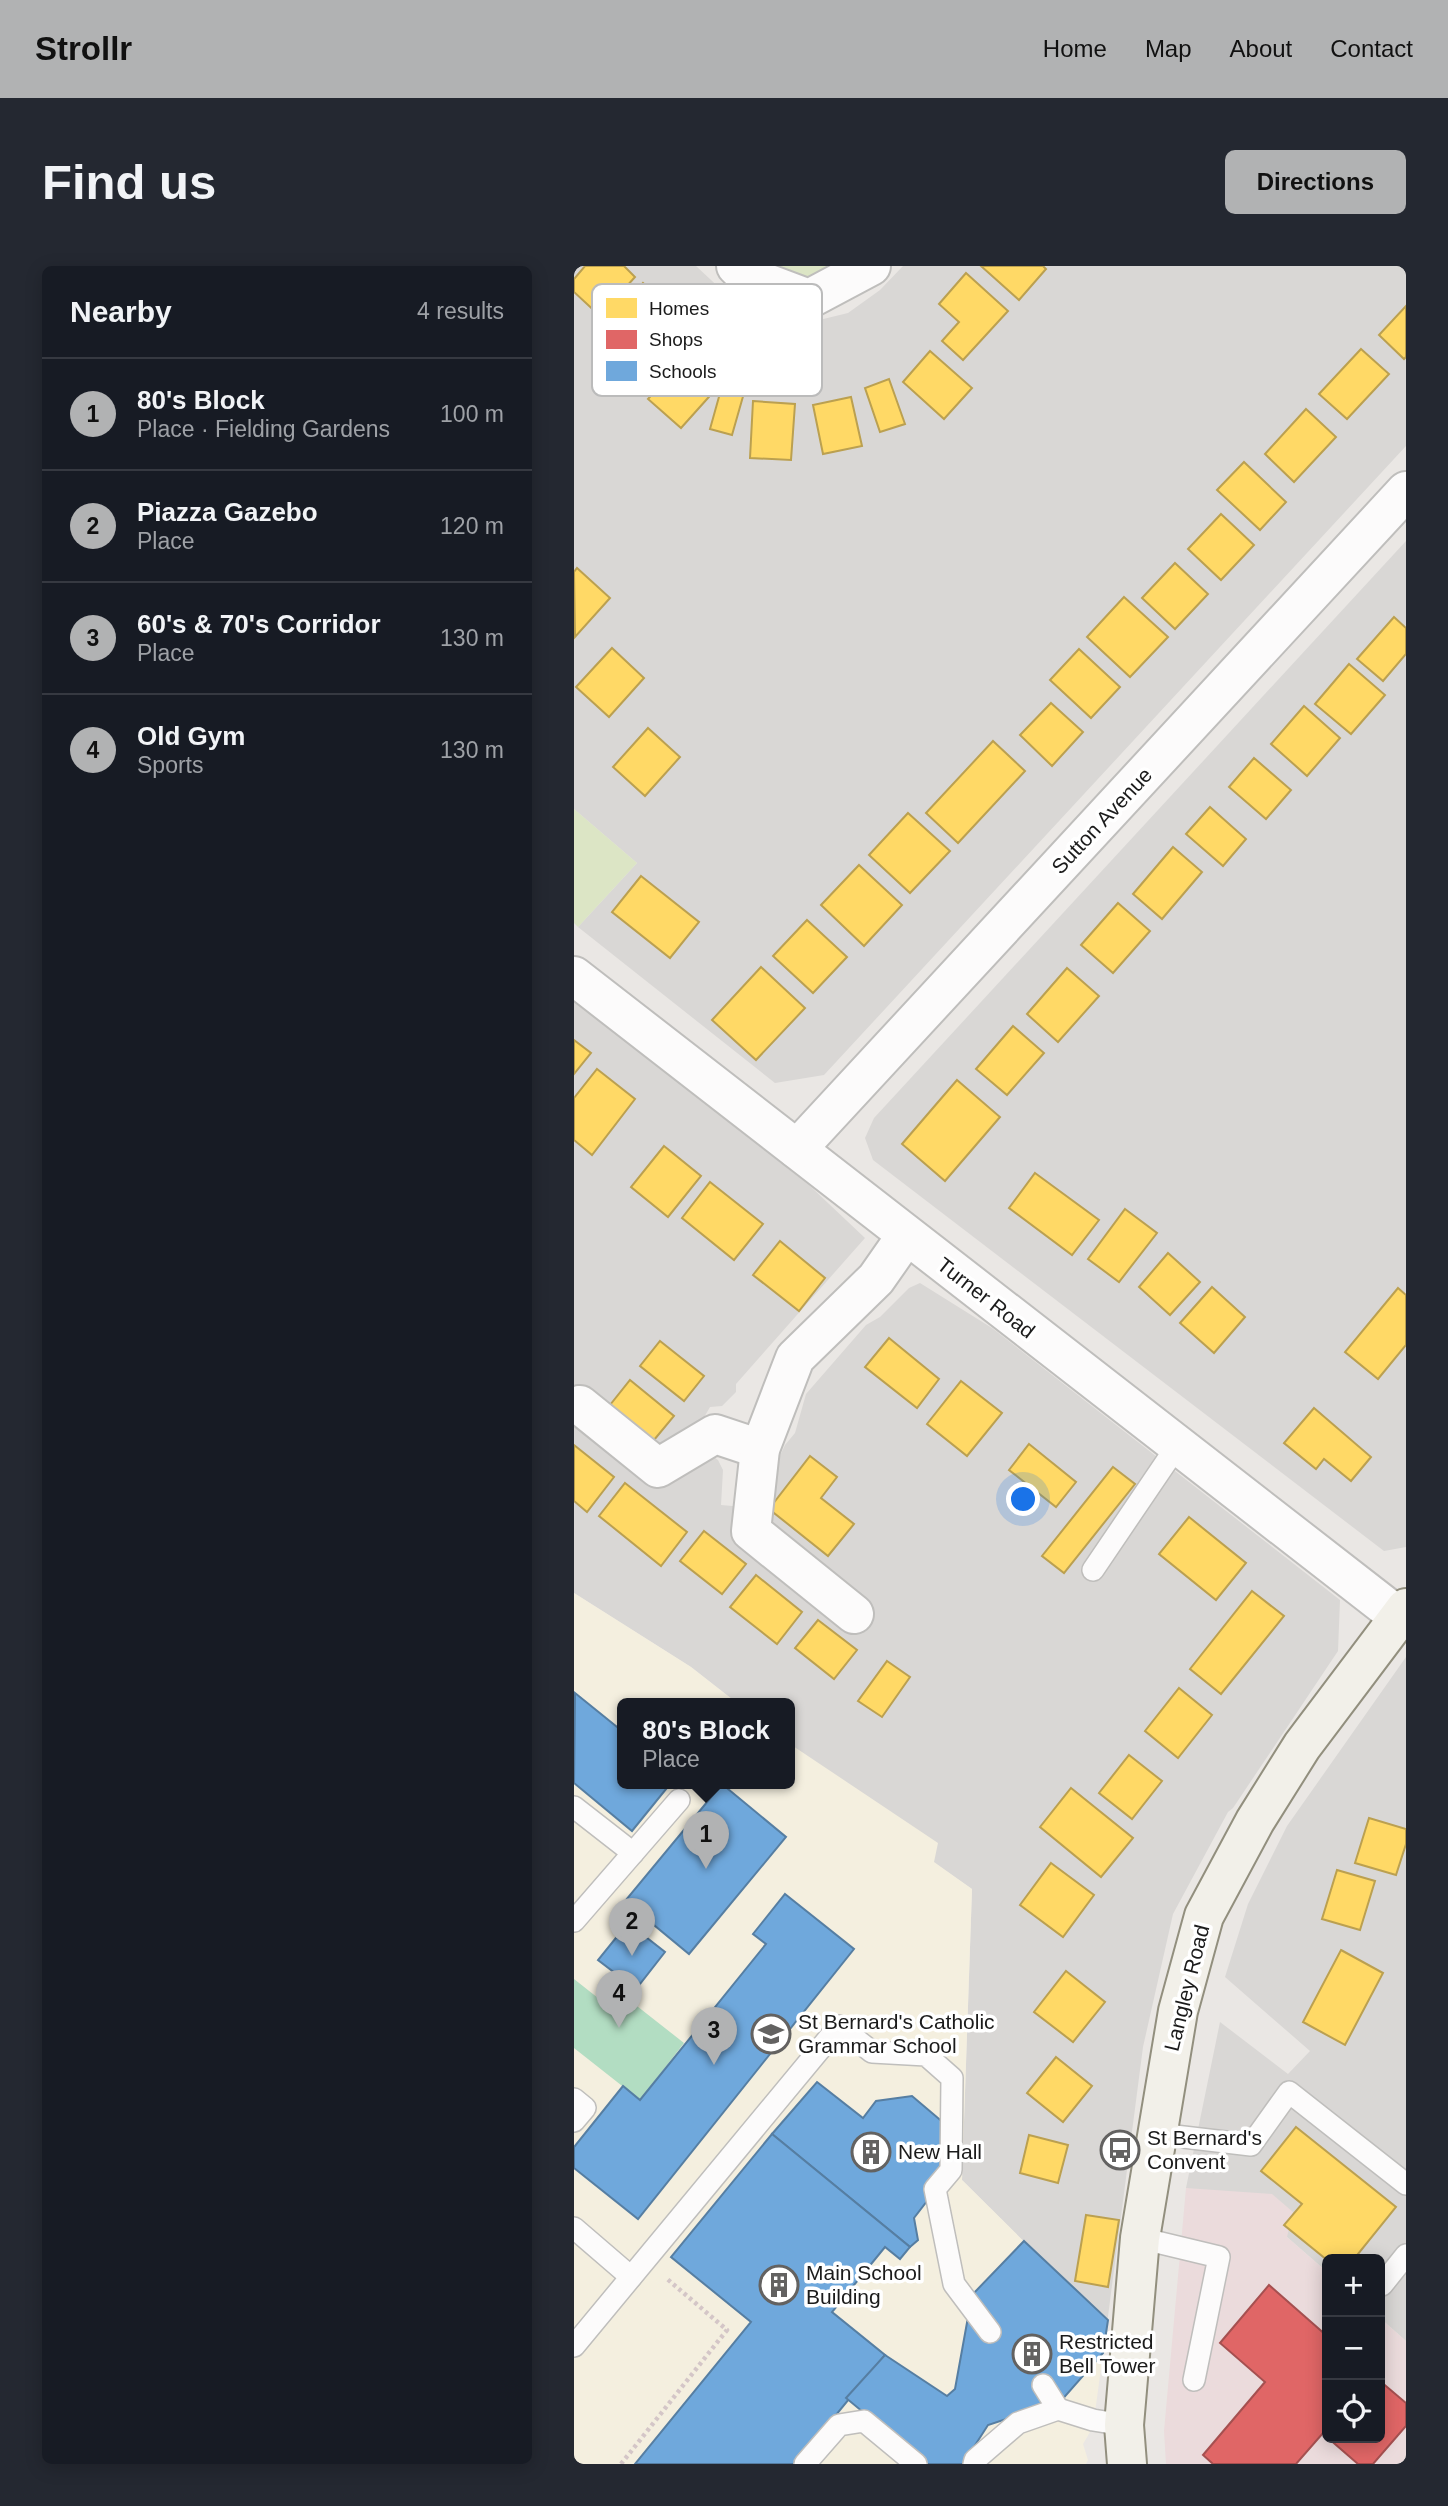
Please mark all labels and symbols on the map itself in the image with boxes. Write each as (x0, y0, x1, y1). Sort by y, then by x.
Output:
legend (592, 284, 822, 396)
text: Homes (649, 298, 709, 319)
text: Shops (649, 329, 703, 350)
text: Schools (649, 361, 717, 382)
street label: Sutton Avenue (1047, 763, 1157, 878)
street label: Turner Road (933, 1252, 1040, 1343)
your location (1006, 1482, 1040, 1516)
pin: 1 (683, 1811, 729, 1869)
pin: 2 (609, 1898, 655, 1956)
street label: Langley Road (1160, 1922, 1213, 2054)
pin: 4 (596, 1970, 642, 2028)
pin: 3 (691, 2007, 737, 2065)
place label: St Bernard's Catholic Grammar School (798, 2010, 995, 2057)
school or university icon: St Bernard's Catholic Grammar School (750, 2013, 792, 2055)
place label: St Bernard's Convent (1147, 2126, 1262, 2173)
bus stop icon: St Bernard's Convent (1099, 2129, 1141, 2171)
building icon: New Hall (850, 2131, 892, 2173)
place label: New Hall (898, 2140, 982, 2163)
place label: Main School Building (806, 2261, 922, 2308)
building icon: Main School Building (758, 2264, 800, 2306)
place label: Restricted Bell Tower (1059, 2330, 1156, 2377)
building icon: Restricted Bell Tower (1011, 2333, 1053, 2375)

